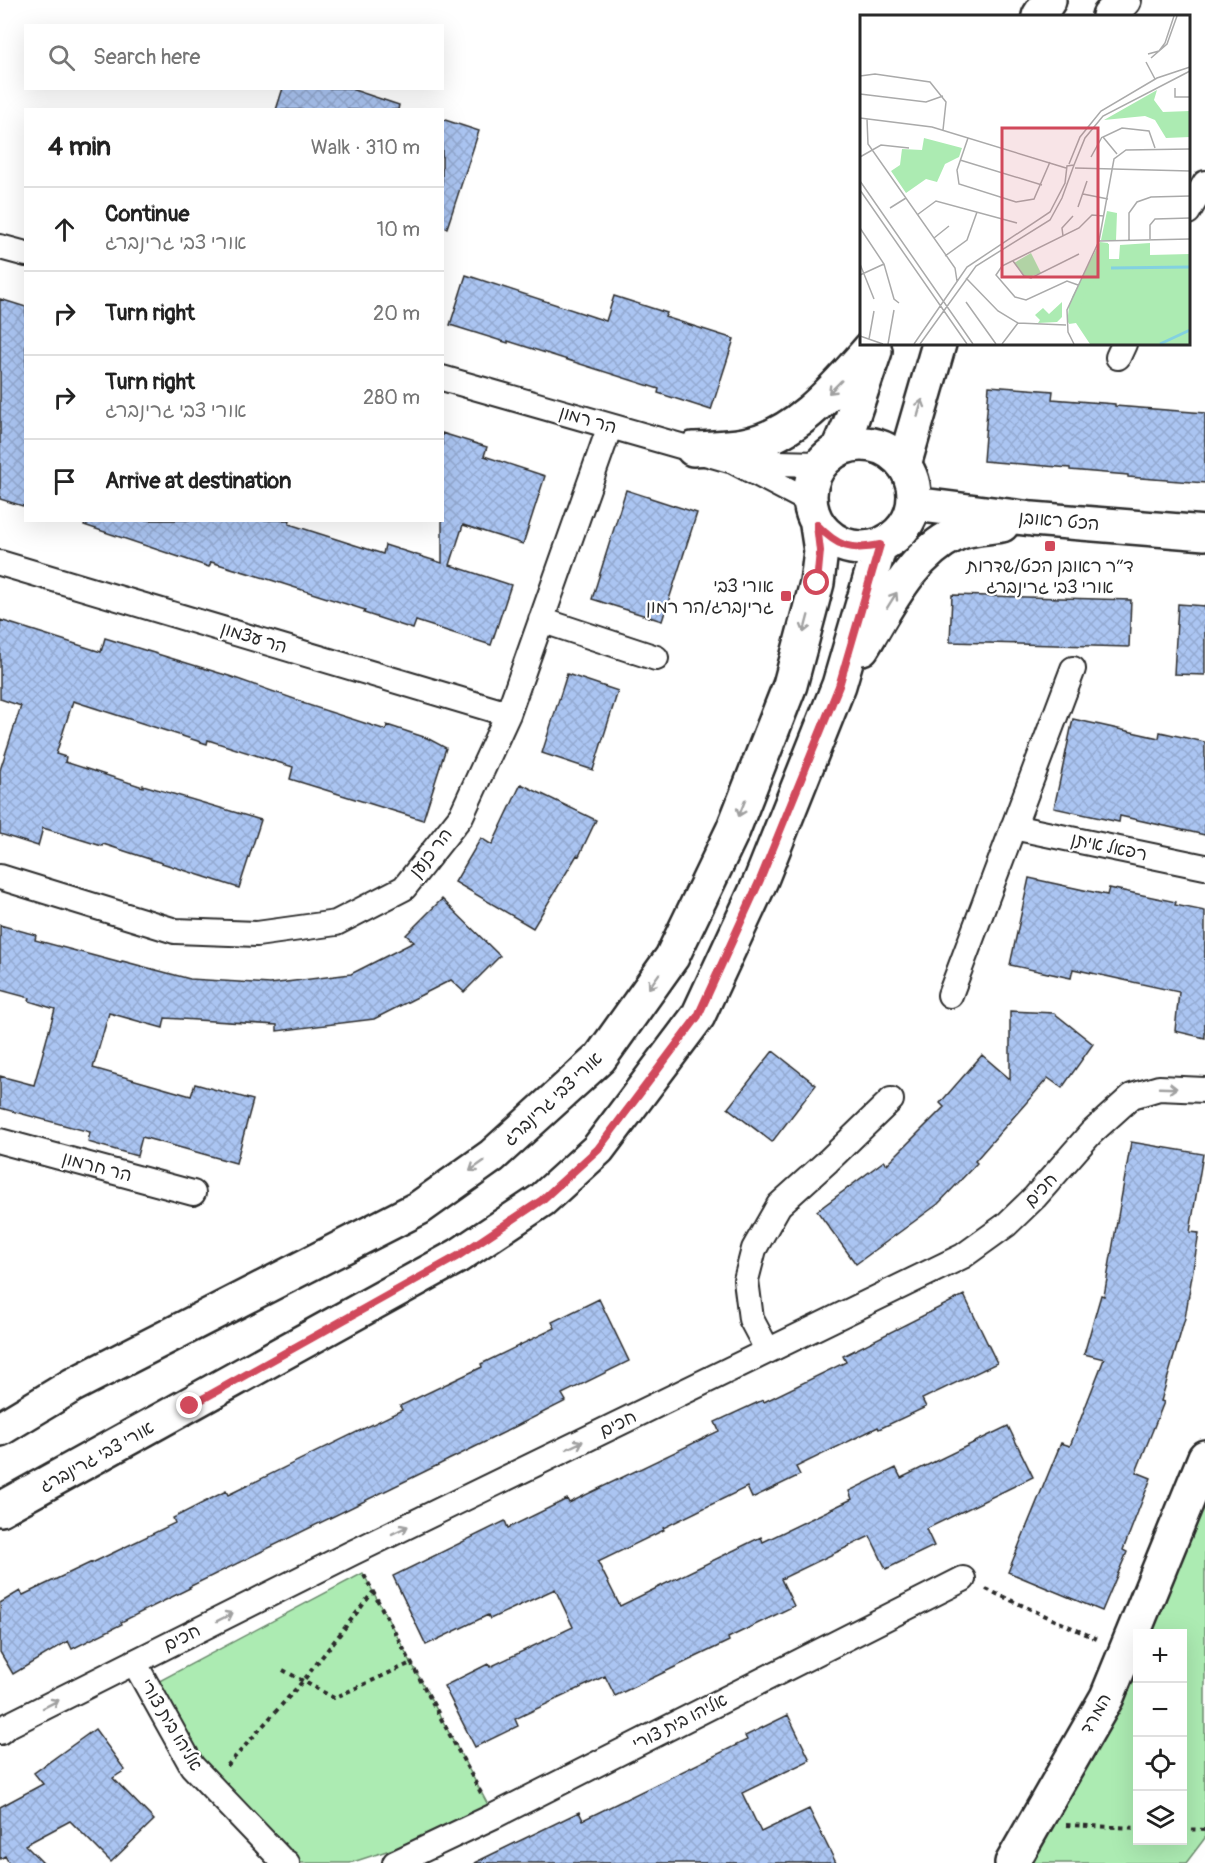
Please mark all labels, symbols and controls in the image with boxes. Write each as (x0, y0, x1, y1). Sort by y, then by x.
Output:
inset map (860, 15, 1190, 345)
search box (24, 24, 444, 90)
icon: search (45, 41, 78, 74)
text: Search here (93, 43, 200, 71)
text: 4 min (48, 131, 111, 163)
text: Walk · 310 m (311, 135, 420, 160)
text: Continue (105, 200, 189, 228)
icon: ahead (48, 213, 81, 246)
text: 10 m (376, 217, 420, 242)
text: אורי צבי גרינברג (105, 230, 246, 255)
icon: right (48, 297, 81, 330)
text: Turn right (105, 299, 195, 327)
text: 20 m (373, 301, 420, 326)
text: Turn right (105, 368, 195, 396)
one-way arrow (827, 380, 842, 395)
icon: right (48, 381, 81, 414)
text: 280 m (363, 385, 420, 410)
text: אורי צבי גרינברג (105, 398, 246, 423)
one-way arrow (915, 399, 926, 418)
street label: הר רמון (557, 401, 619, 439)
icon: arrive (48, 465, 81, 498)
text: Arrive at destination (105, 467, 291, 495)
street label: הכט ראובן (1018, 506, 1100, 536)
marker: ד״ר ראובן הכט/שדרות אורי צבי גרינברג (1043, 539, 1057, 553)
place label: ד״ר ראובן הכט/שדרות אורי צבי גרינברג (965, 555, 1134, 599)
route start (803, 569, 829, 595)
place label: אורי צבי גרינברג/הר רמון (646, 575, 774, 619)
marker: אורי צבי גרינברג/הר רמון (779, 589, 793, 603)
one-way arrow (886, 592, 898, 609)
one-way arrow (800, 614, 812, 633)
street label: הר עצמון (218, 617, 290, 659)
one-way arrow (735, 798, 746, 816)
street label: הר כנען (404, 824, 458, 882)
street label: רפאל איתן (1069, 828, 1149, 866)
one-way arrow (648, 973, 660, 989)
street label: אורי צבי גרינברג (499, 1047, 607, 1151)
one-way arrow (1158, 1083, 1178, 1094)
street label: הר חרמון (60, 1147, 134, 1187)
one-way arrow (469, 1160, 485, 1172)
street label: חכים (1019, 1168, 1063, 1212)
route end (176, 1392, 202, 1418)
street label: חכים (596, 1405, 640, 1443)
street label: אורי צבי גרינברג (36, 1416, 158, 1498)
one-way arrow (566, 1438, 584, 1450)
one-way arrow (390, 1524, 408, 1535)
one-way arrow (216, 1610, 234, 1622)
street label: חכים (160, 1619, 204, 1657)
map controls (1133, 1629, 1187, 1845)
button: + (1133, 1629, 1187, 1683)
street label: אליהו בית צורי (134, 1675, 208, 1775)
button: − (1133, 1683, 1187, 1737)
street label: אליהו בית צורי (629, 1688, 732, 1756)
street label: המרד (1075, 1689, 1117, 1739)
one-way arrow (41, 1697, 59, 1709)
button: locate (1133, 1737, 1187, 1791)
button: layers (1133, 1791, 1187, 1845)

